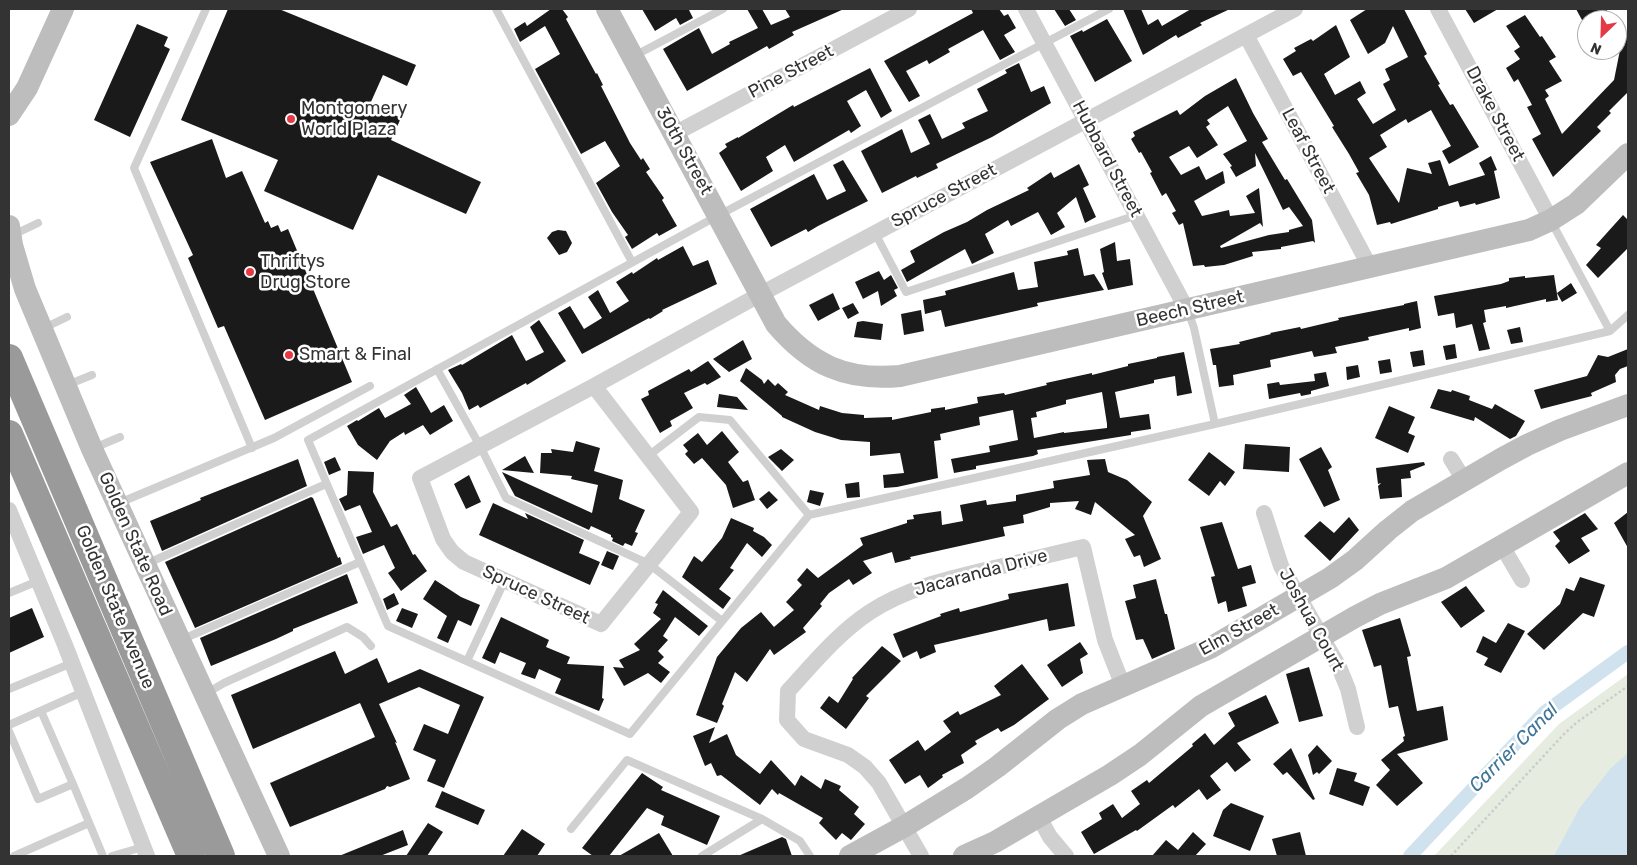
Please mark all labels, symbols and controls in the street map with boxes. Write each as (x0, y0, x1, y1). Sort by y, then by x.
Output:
north arrow (1577, 10, 1627, 60)
text: N (1588, 38, 1604, 58)
street label: Pine Street (745, 41, 837, 103)
street label: Drake Street (1461, 63, 1529, 165)
street label: Hubbard Street (1067, 97, 1147, 221)
place label: Montgomery World Plaza (301, 98, 407, 140)
street label: 30th Street (651, 103, 717, 199)
street label: Leaf Street (1277, 105, 1339, 197)
marker: Montgomery World Plaza (285, 113, 297, 125)
street label: Spruce Street (888, 159, 1000, 233)
place label: Thriftys Drug Store (260, 251, 351, 294)
marker: Thriftys Drug Store (244, 266, 256, 278)
street label: Beech Street (1134, 286, 1246, 332)
place label: Smart & Final (299, 344, 411, 366)
marker: Smart & Final (283, 349, 295, 361)
street label: Golden State Road (94, 469, 176, 619)
street label: Golden State Avenue (71, 522, 159, 692)
street label: Jacaranda Drive (912, 545, 1050, 601)
street label: Spruce Street (479, 561, 593, 629)
street label: Joshua Court (1274, 565, 1348, 675)
street label: Elm Street (1195, 599, 1283, 661)
water label: Carrier Canal (1465, 699, 1563, 797)

